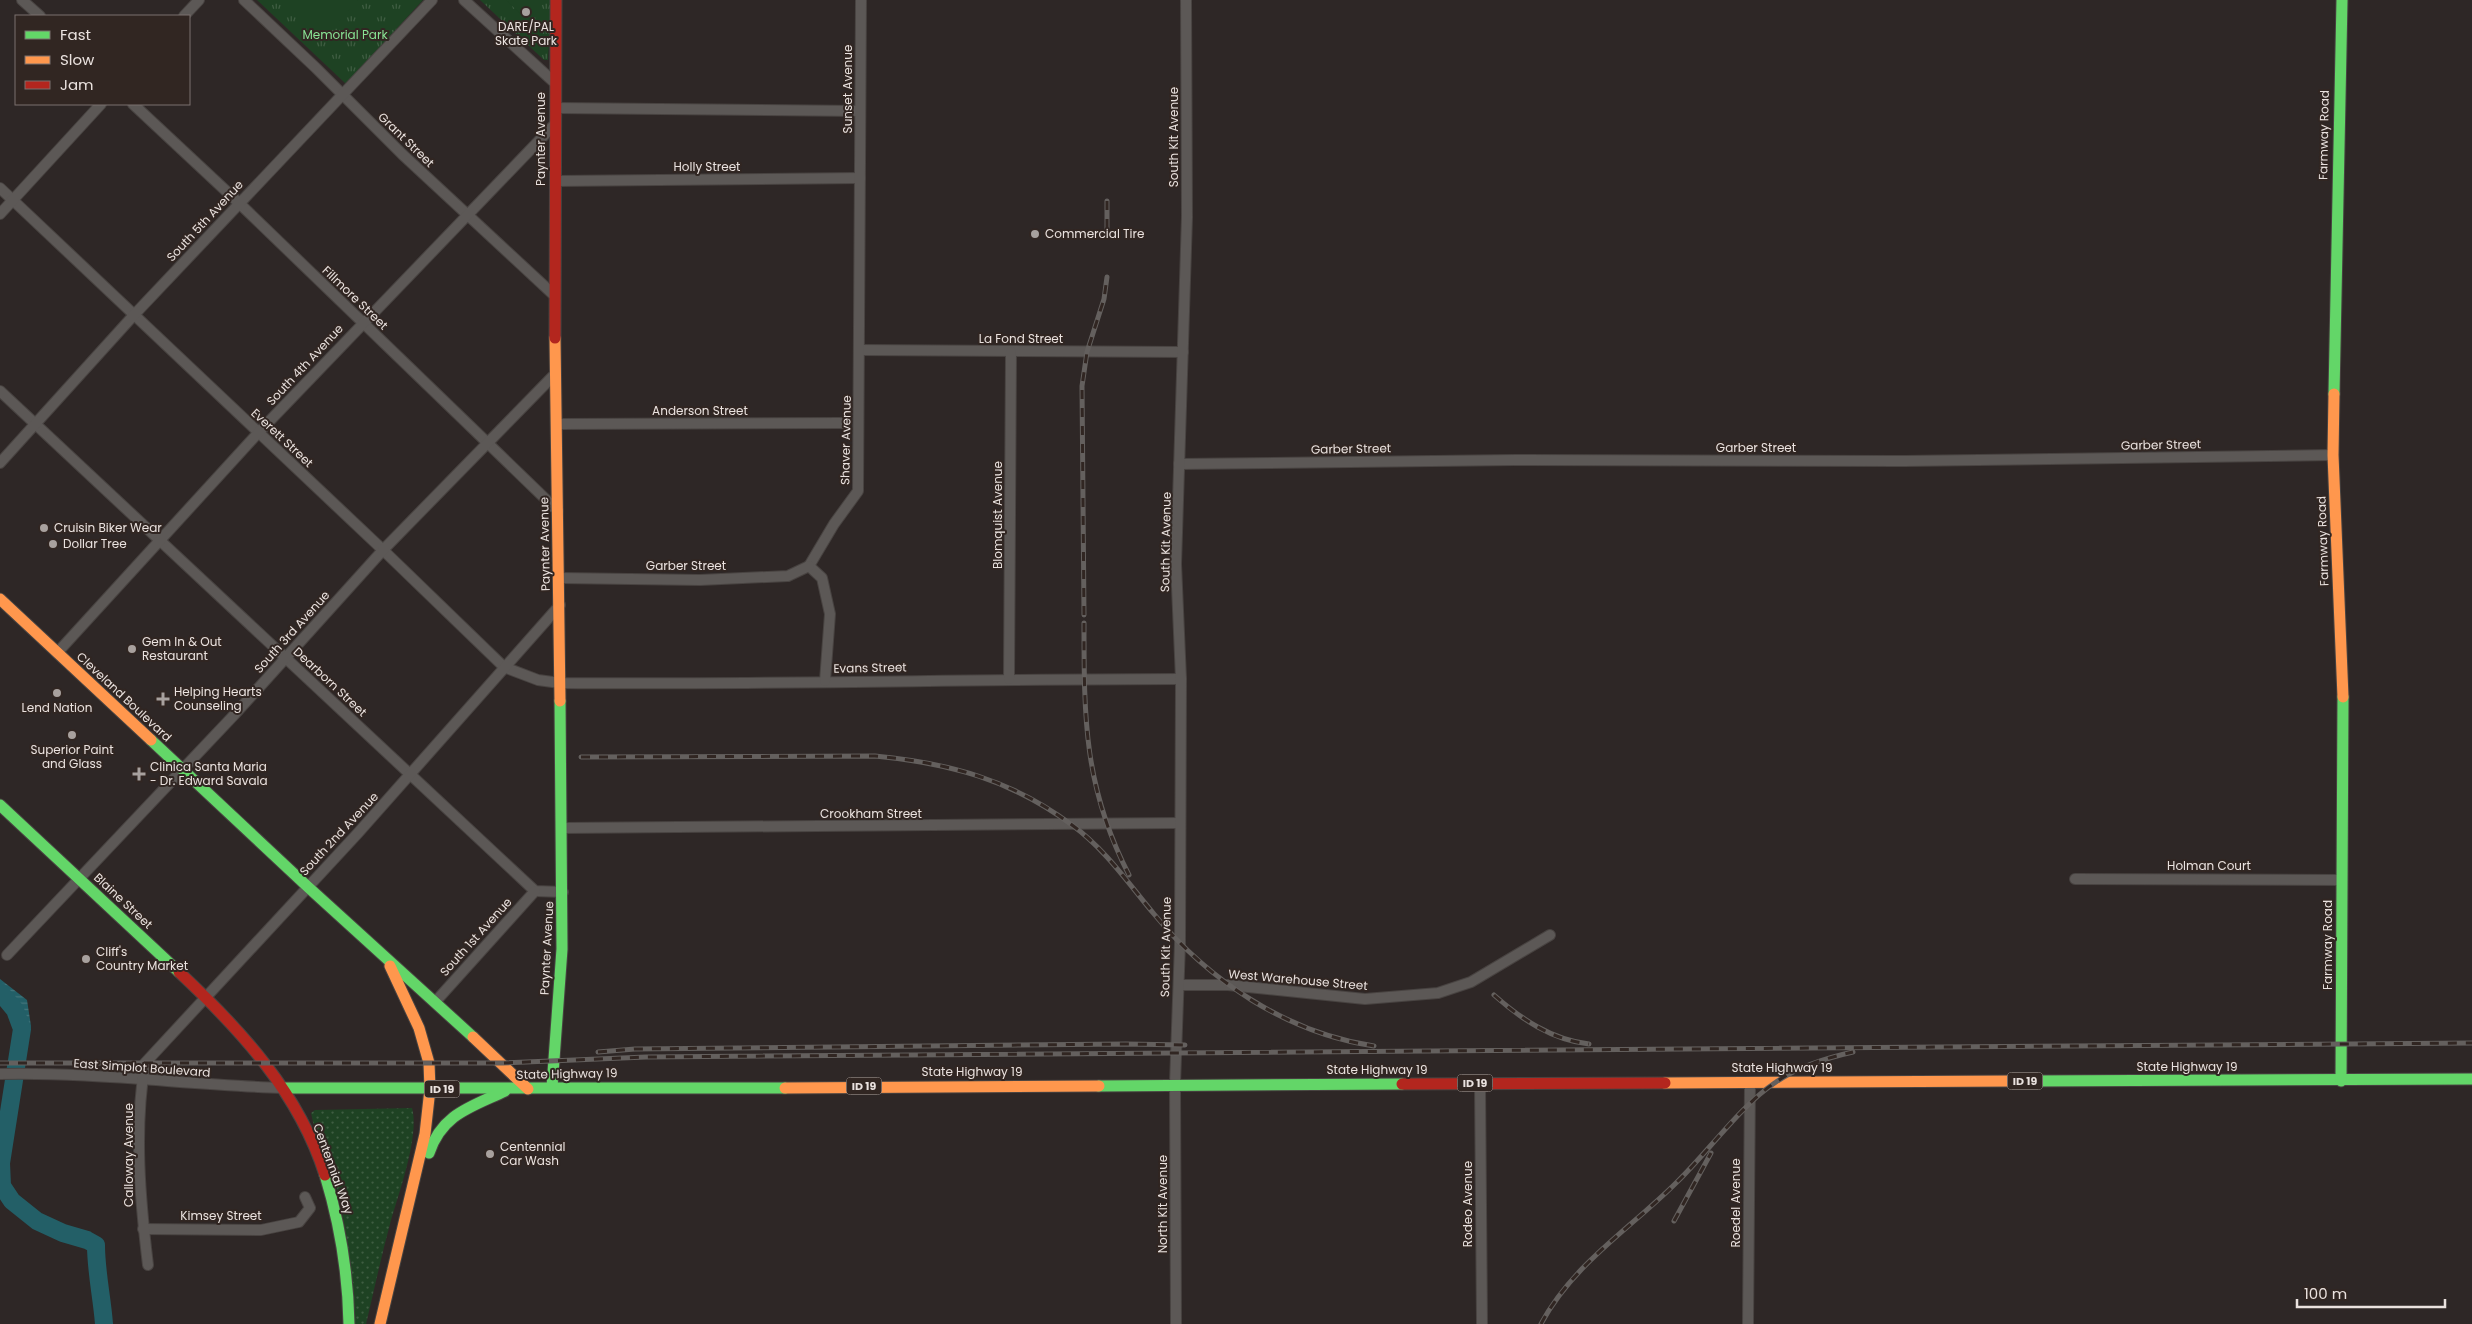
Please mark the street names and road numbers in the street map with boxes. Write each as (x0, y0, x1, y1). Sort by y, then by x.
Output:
street label: Sunset Avenue (839, 45, 856, 133)
street label: South Kit Avenue (1165, 87, 1182, 187)
street label: Farmway Road (2314, 90, 2333, 180)
street label: Paynter Avenue (532, 92, 549, 186)
street label: Grant Street (374, 108, 438, 171)
street label: Holly Street (674, 158, 741, 175)
street label: South 5th Avenue (162, 176, 247, 265)
street label: Fillmore Street (319, 262, 392, 333)
street label: South 4th Avenue (262, 320, 347, 409)
street label: La Fond Street (979, 330, 1063, 347)
street label: Shaver Avenue (836, 395, 855, 485)
street label: Anderson Street (652, 402, 748, 419)
street label: Everett Street (248, 404, 317, 471)
street label: Garber Street (2121, 435, 2201, 454)
street label: Garber Street (1311, 439, 1391, 458)
street label: Garber Street (1716, 439, 1796, 456)
street label: Blomquist Avenue (989, 461, 1006, 569)
street label: South Kit Avenue (1156, 492, 1175, 592)
street label: Farmway Road (2312, 496, 2333, 586)
street label: Paynter Avenue (535, 497, 554, 591)
street label: Garber Street (646, 557, 726, 574)
street label: South 3rd Avenue (250, 587, 333, 677)
street label: Dearborn Street (290, 643, 371, 720)
street label: Cleveland Boulevard (73, 648, 176, 745)
street label: Evans Street (833, 658, 907, 677)
street label: South 2nd Avenue (295, 788, 382, 879)
street label: Crookham Street (820, 805, 922, 822)
street label: Holman Court (2167, 857, 2251, 874)
street label: Blaine Street (90, 869, 157, 932)
street label: South 1st Avenue (436, 894, 516, 980)
street label: South Kit Avenue (1156, 897, 1175, 997)
street label: Farmway Road (2319, 900, 2336, 990)
street label: Paynter Avenue (536, 901, 557, 995)
street label: West Warehouse Street (1228, 965, 1368, 994)
street label: East Simplot Boulevard (73, 1054, 211, 1081)
street label: State Highway 19 (2137, 1058, 2237, 1075)
street label: State Highway 19 (1732, 1059, 1832, 1076)
street label: State Highway 19 (1327, 1061, 1427, 1078)
street label: State Highway 19 (922, 1063, 1022, 1080)
street label: State Highway 19 (516, 1064, 618, 1083)
road number: ID 19 (2008, 1072, 2042, 1090)
road number: ID 19 (1458, 1074, 1492, 1092)
road number: ID 19 (846, 1078, 882, 1094)
road number: ID 19 (424, 1080, 460, 1098)
street label: Calloway Avenue (120, 1103, 137, 1207)
street label: Centennial Way (309, 1121, 358, 1217)
street label: North Kit Avenue (1154, 1155, 1171, 1253)
street label: Roedel Avenue (1727, 1158, 1744, 1248)
street label: Rodeo Avenue (1459, 1161, 1476, 1247)
street label: Kimsey Street (180, 1207, 262, 1224)

